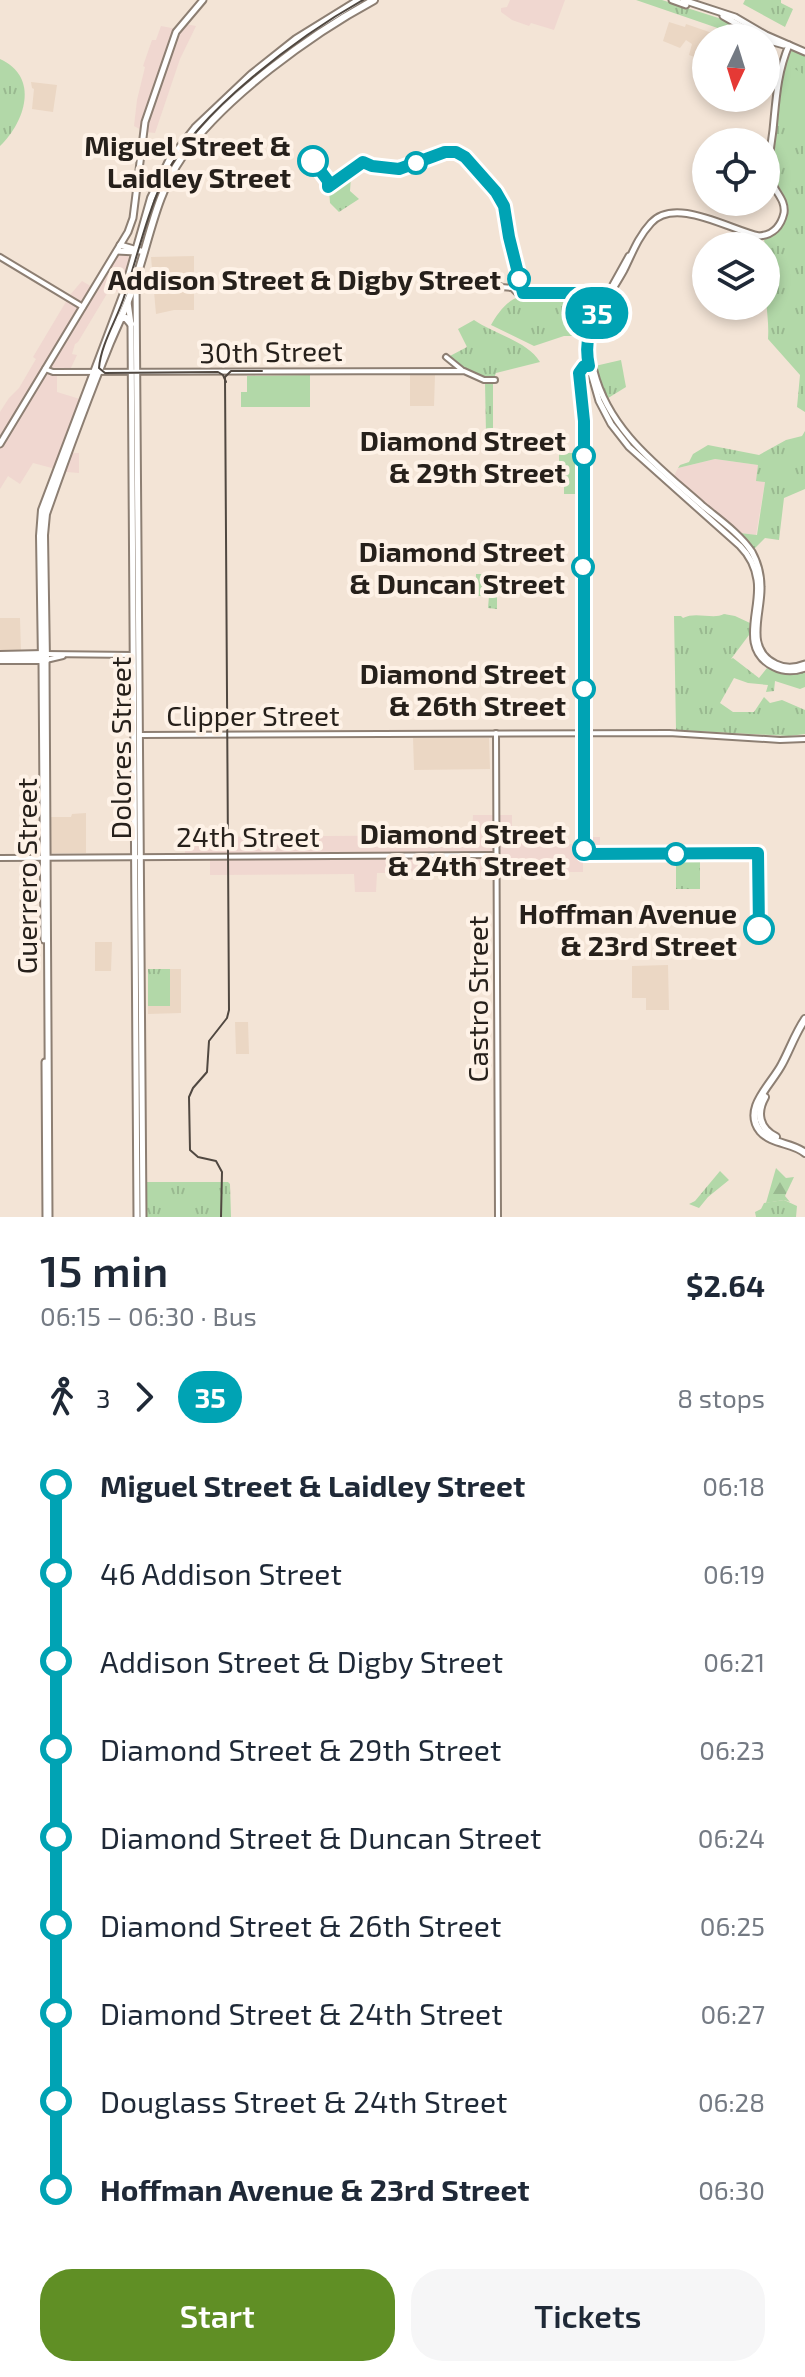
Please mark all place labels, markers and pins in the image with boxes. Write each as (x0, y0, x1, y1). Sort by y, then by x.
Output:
place label: Miguel Street & Laidley Street (84, 128, 291, 194)
marker: Miguel Street & Laidley Street (298, 146, 328, 176)
unlabelled marker (405, 152, 427, 174)
place label: Addison Street & Digby Street (108, 262, 501, 296)
marker: Addison Street & Digby Street (508, 268, 530, 290)
place label: Diamond Street & 29th Street (360, 423, 566, 489)
marker: Diamond Street & 29th Street (573, 445, 595, 467)
place label: Diamond Street & Duncan Street (349, 534, 565, 600)
marker: Diamond Street & Duncan Street (572, 556, 594, 578)
place label: Diamond Street & 26th Street (360, 656, 566, 722)
marker: Diamond Street & 26th Street (573, 678, 595, 700)
place label: Diamond Street & 24th Street (360, 816, 566, 882)
marker: Diamond Street & 24th Street (573, 838, 595, 860)
unlabelled marker (665, 843, 687, 865)
place label: Hoffman Avenue & 23rd Street (519, 896, 737, 962)
marker: Hoffman Avenue & 23rd Street (744, 914, 774, 944)

